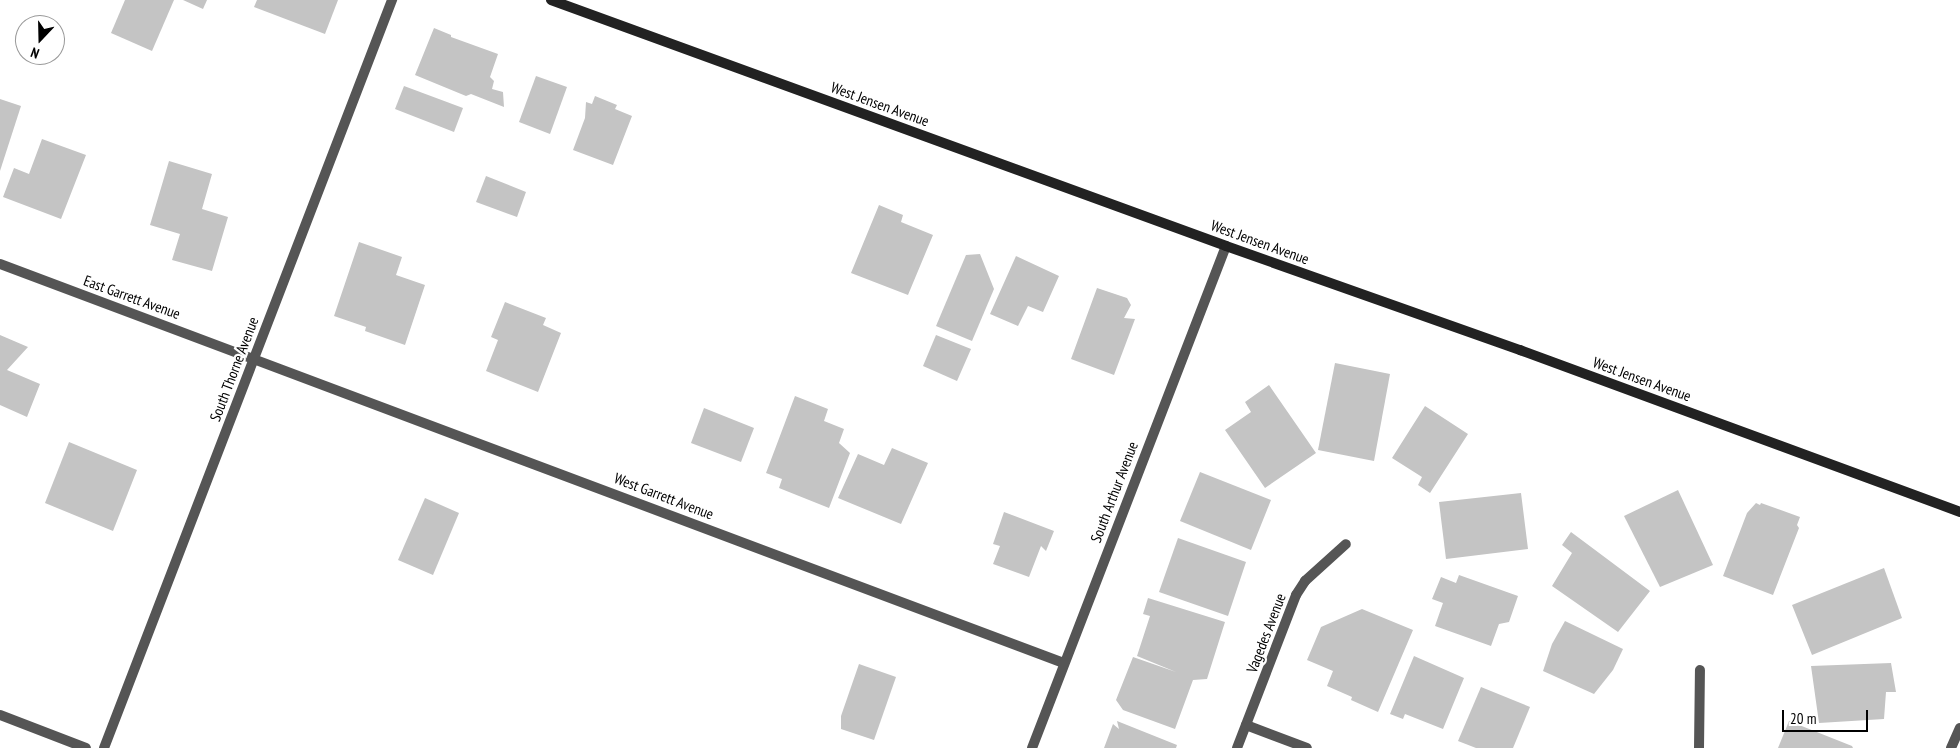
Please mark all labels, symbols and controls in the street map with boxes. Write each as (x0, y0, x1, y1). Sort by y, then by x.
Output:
north arrow (15, 15, 65, 65)
text: N (28, 43, 42, 63)
street label: West Jensen Avenue (828, 78, 932, 130)
street label: West Jensen Avenue (1208, 216, 1312, 268)
street label: East Garrett Avenue (81, 271, 183, 323)
street label: South Thorne Avenue (206, 314, 262, 424)
street label: West Jensen Avenue (1590, 353, 1694, 405)
street label: South Arthur Avenue (1086, 439, 1142, 545)
street label: West Garrett Avenue (612, 469, 716, 523)
street label: Vagedes Avenue (1243, 591, 1289, 675)
scale bar (1785, 700, 1871, 732)
text: 20 m (1790, 709, 1816, 728)

